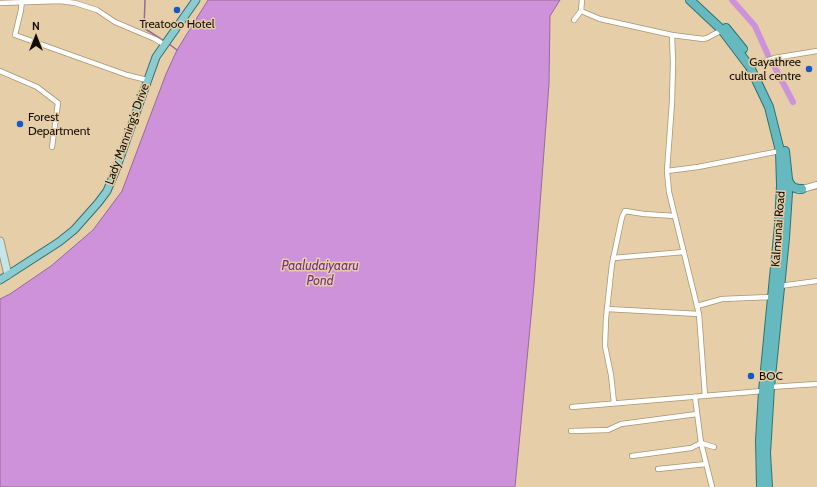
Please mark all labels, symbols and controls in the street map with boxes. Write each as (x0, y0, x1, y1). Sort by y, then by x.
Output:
marker: Treatooo Hotel (172, 5, 182, 15)
north arrow (16, 16, 56, 56)
place label: Treatooo Hotel (139, 16, 215, 31)
text: N (32, 19, 40, 33)
place label: Gayathree cultural centre (729, 54, 801, 83)
marker: Gayathree cultural centre (804, 64, 814, 74)
street label: Lady Manning’s Drive (101, 81, 152, 187)
place label: Forest Department (28, 109, 90, 138)
marker: Forest Department (15, 119, 25, 129)
street label: Kalmunai Road (767, 191, 788, 267)
water label: Paaludaiyaaru Pond (281, 257, 359, 288)
place label: BOC (759, 368, 783, 383)
marker: BOC (746, 371, 756, 381)

